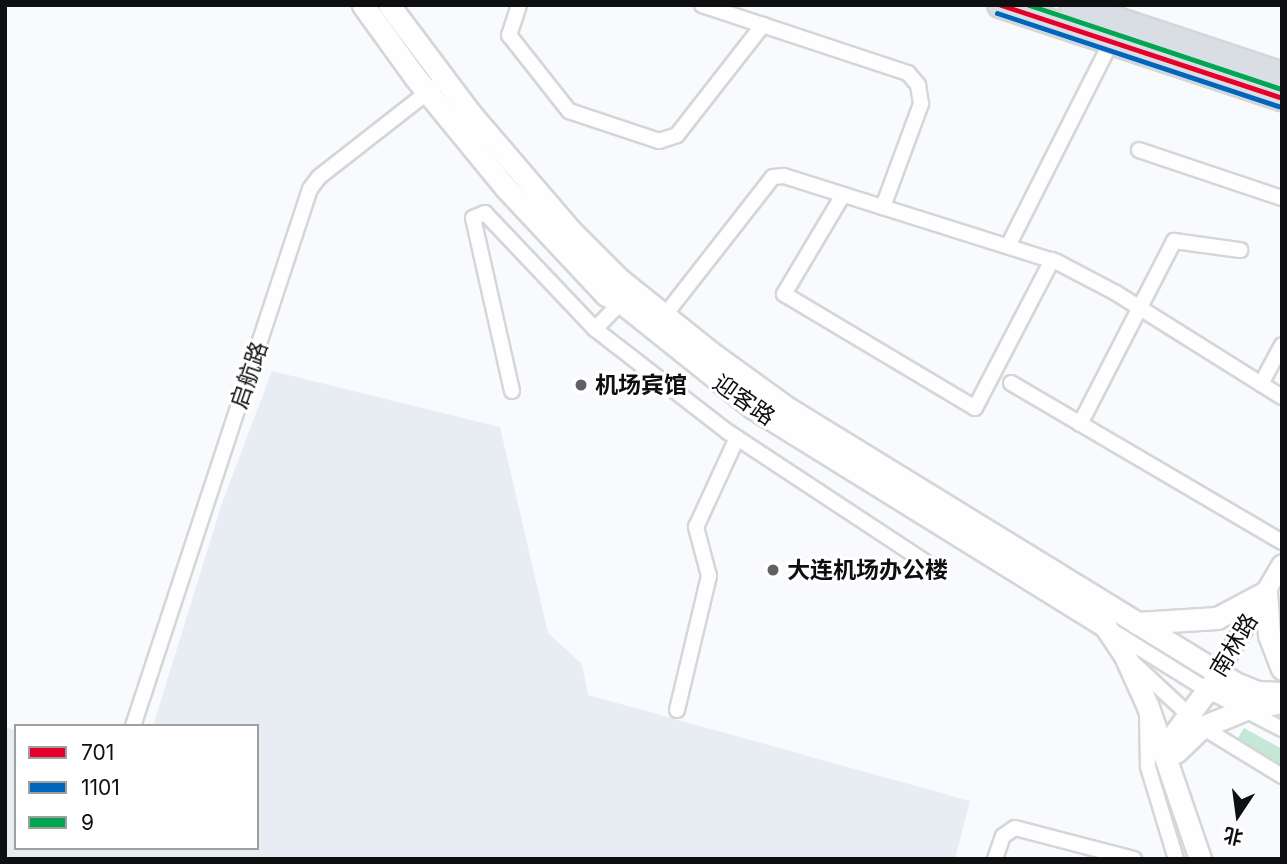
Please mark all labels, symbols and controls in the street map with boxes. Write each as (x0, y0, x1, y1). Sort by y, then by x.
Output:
street label: 启航路 (225, 338, 273, 412)
street label: 迎客路 (708, 369, 780, 431)
place label: 机场宾馆 (595, 371, 687, 399)
marker: 机场宾馆 (573, 377, 589, 393)
place label: 大连机场办公楼 (787, 556, 948, 584)
marker: 大连机场办公楼 (765, 562, 781, 578)
street label: 南林路 (1204, 608, 1264, 682)
legend (14, 724, 259, 850)
text: 701 (81, 740, 114, 765)
text: 1101 (81, 775, 120, 800)
north arrow (1203, 780, 1273, 850)
text: 9 (81, 810, 94, 835)
text: 北 (1221, 823, 1245, 849)

